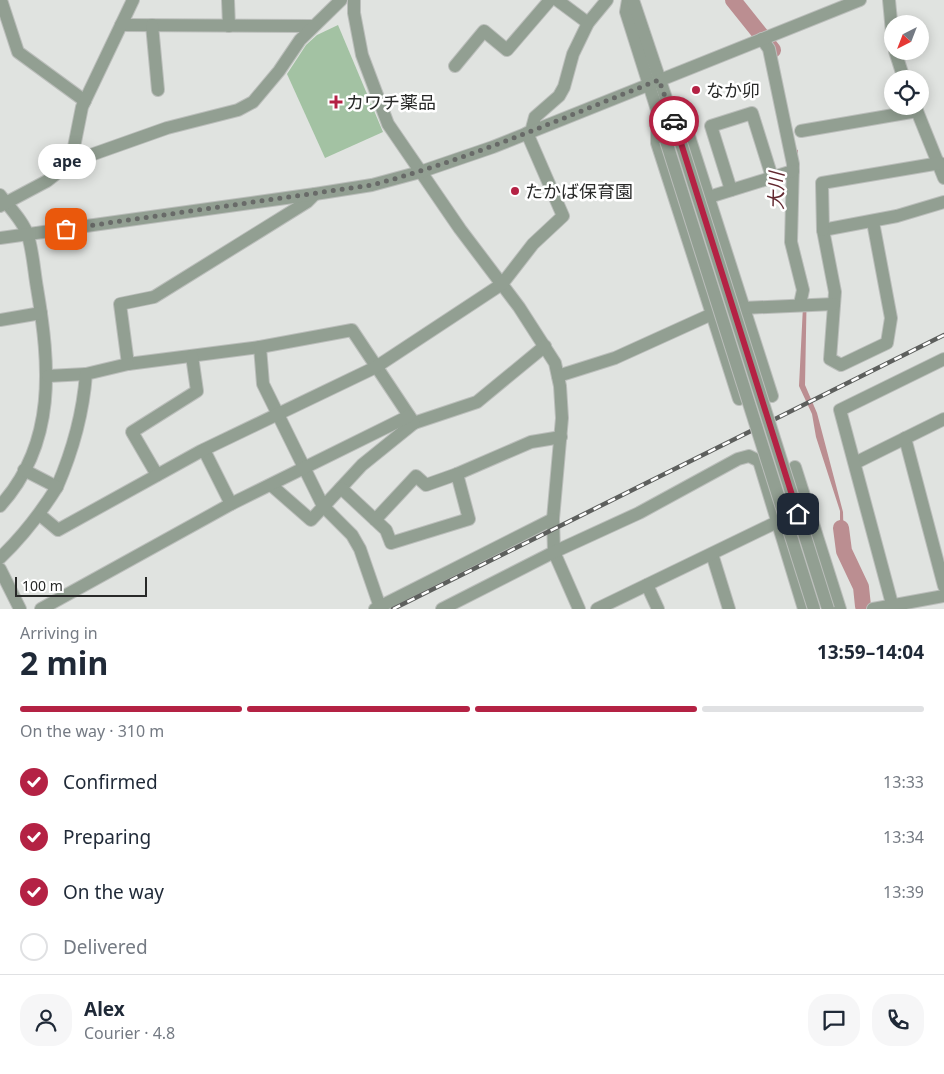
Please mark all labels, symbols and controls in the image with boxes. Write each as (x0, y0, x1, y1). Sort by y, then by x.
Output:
north arrow (884, 15, 929, 60)
map controls (884, 15, 929, 115)
button: locate (884, 70, 929, 115)
place label: なか卯 (706, 78, 760, 102)
marker: なか卯 (690, 84, 702, 96)
place label: カワチ薬品 (346, 90, 436, 114)
marker: カワチ薬品 (330, 96, 342, 108)
courier (649, 96, 699, 146)
icon: car (660, 107, 688, 135)
callout: ape (37, 144, 95, 179)
text: ape (52, 150, 82, 172)
water label: 大川 (763, 170, 789, 210)
place label: たかば保育園 (525, 179, 633, 203)
marker: たかば保育園 (509, 185, 521, 197)
pin (45, 208, 87, 250)
icon: bag (52, 215, 80, 243)
pin (777, 493, 819, 535)
icon: home (784, 500, 812, 528)
scale bar (15, 574, 148, 597)
text: 100 m (22, 576, 63, 595)
text: Arriving in (20, 622, 98, 644)
text: 13:59–14:04 (817, 639, 924, 665)
text: 2 min (20, 641, 108, 684)
text: On the way · 310 m (20, 720, 164, 742)
icon: check (20, 768, 48, 796)
text: Confirmed (63, 769, 158, 795)
text: 13:33 (883, 771, 924, 793)
icon: check (20, 823, 48, 851)
text: Preparing (63, 824, 151, 850)
text: 13:34 (883, 826, 924, 848)
icon: check (20, 878, 48, 906)
text: On the way (63, 879, 164, 905)
text: 13:39 (883, 881, 924, 903)
text: Delivered (63, 934, 148, 960)
button: person (20, 994, 72, 1046)
button: chat (808, 994, 860, 1046)
button: phone (872, 994, 924, 1046)
text: Alex (84, 996, 125, 1022)
text: Courier · 4.8 (84, 1022, 175, 1044)

